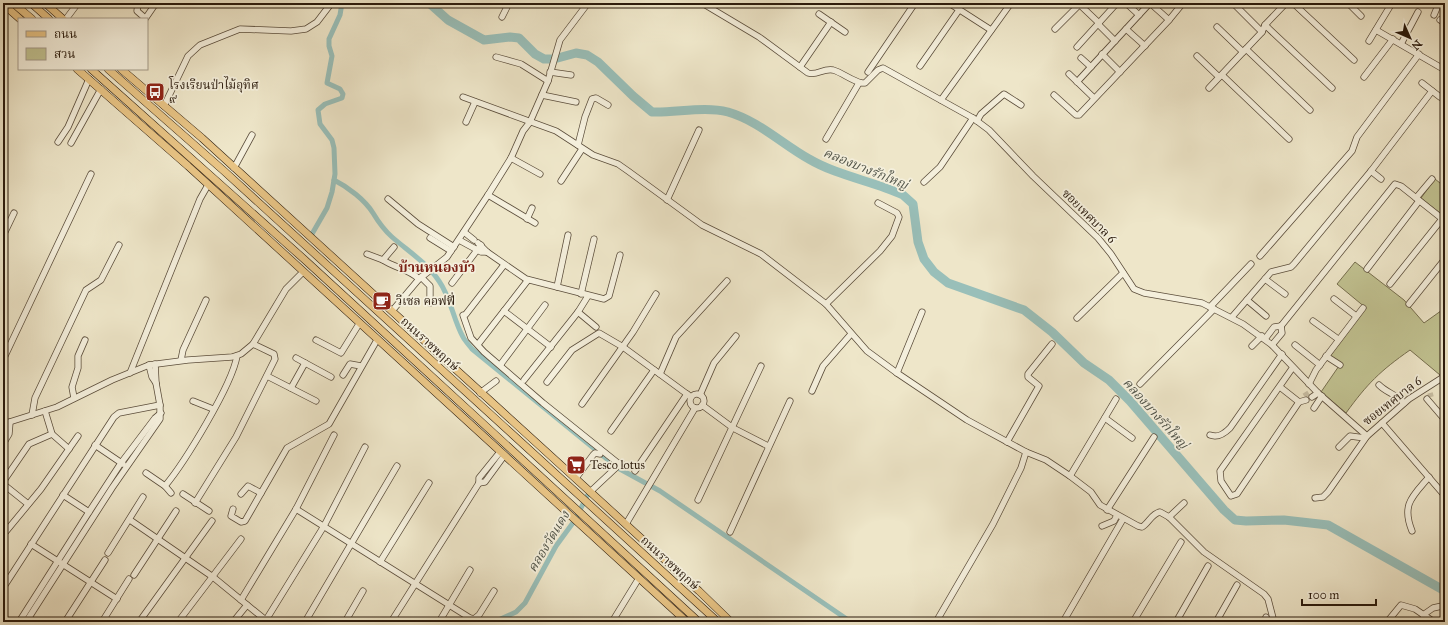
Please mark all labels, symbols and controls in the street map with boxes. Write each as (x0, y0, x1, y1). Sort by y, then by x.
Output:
legend (18, 18, 148, 70)
north arrow (1390, 18, 1430, 58)
text: ถนน (54, 27, 77, 41)
text: N (1408, 37, 1425, 53)
text: สวน (54, 47, 76, 61)
place label: โรงเรียนป่าไม้อุทิศ ๙ (168, 76, 259, 106)
bus stop icon: โรงเรียนป่าไม้อุทิศ ๙ (144, 81, 166, 103)
water label: คลองบางรักใหญ่ (821, 143, 913, 194)
street label: ซอยเทศบาล 6 (1059, 186, 1119, 246)
district label: บ้านหนองบัว (399, 259, 475, 276)
cafe icon: วีเซล คอฟฟี่ (371, 290, 393, 312)
place label: วีเซล คอฟฟี่ (396, 292, 455, 308)
street label: ถนนราชพฤกษ์ (398, 314, 463, 374)
street label: ซอยเทศบาล 6 (1360, 373, 1425, 428)
water label: คลองบางรักใหญ่ (1119, 374, 1194, 454)
supermarket icon: Tesco lotus (565, 454, 587, 476)
place label: Tesco lotus (590, 458, 645, 472)
water label: คลองวัดแดง (524, 508, 574, 575)
street label: ถนนราชพฤกษ์ (638, 533, 703, 593)
scale bar (1302, 581, 1376, 607)
text: 100 m (1308, 588, 1339, 602)

